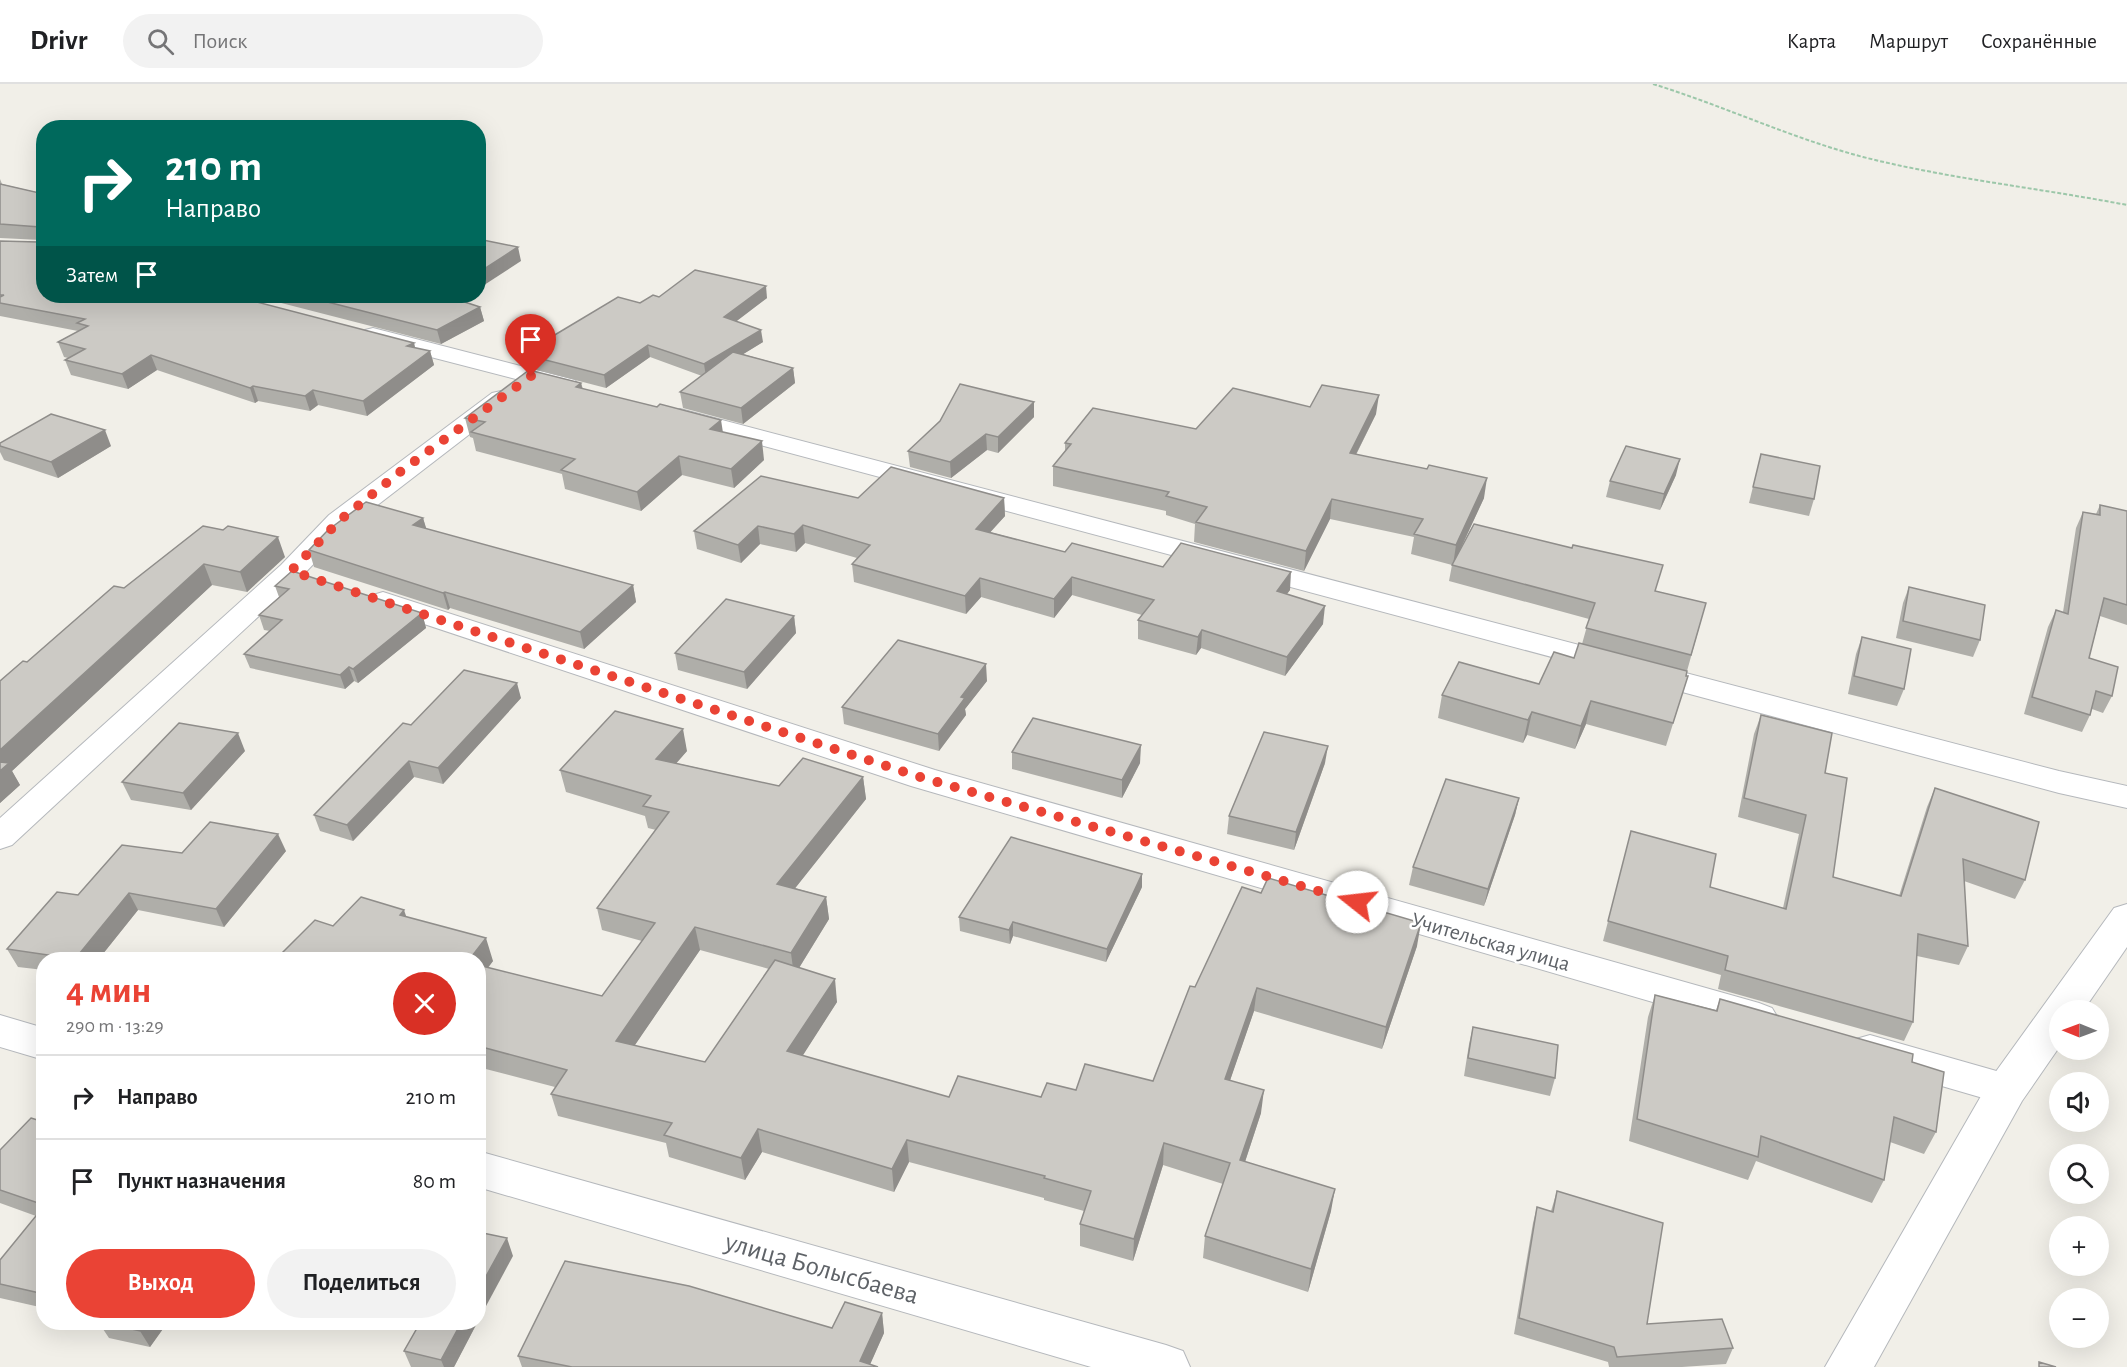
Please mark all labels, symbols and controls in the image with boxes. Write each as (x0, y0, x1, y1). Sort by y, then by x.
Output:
search box (123, 14, 543, 68)
icon: search (144, 25, 177, 58)
text: Drivr (30, 27, 87, 55)
text: Поиск (192, 30, 247, 52)
text: Карта (1787, 31, 1836, 52)
text: Маршрут (1869, 31, 1948, 52)
text: Сохранённые (1981, 31, 2097, 52)
icon: right (66, 144, 144, 222)
text: 210 m (165, 146, 262, 188)
text: Направо (165, 195, 261, 222)
icon: arrive (130, 258, 163, 291)
text: Затем (66, 264, 118, 286)
pin (505, 314, 556, 376)
icon: arrive (514, 323, 547, 356)
position arrow (1325, 870, 1389, 934)
street label: Учительская улица (1409, 909, 1573, 975)
button: close (393, 972, 456, 1035)
text: 4 мин (66, 973, 151, 1009)
north arrow (2049, 1000, 2109, 1060)
map controls (2049, 1000, 2109, 1348)
text: 290 m · 13:29 (66, 1016, 164, 1036)
button: sound (2049, 1072, 2109, 1132)
icon: right (66, 1081, 99, 1114)
text: Направо (117, 1086, 198, 1108)
text: 210 m (406, 1086, 456, 1108)
button: search (2049, 1144, 2109, 1204)
icon: arrive (66, 1165, 99, 1198)
text: Пункт назначения (117, 1170, 286, 1192)
text: 80 m (413, 1170, 456, 1192)
button: + (2049, 1216, 2109, 1276)
street label: улица Болысбаева (721, 1228, 922, 1310)
button: Выход (66, 1249, 255, 1318)
button: Поделиться (267, 1249, 456, 1318)
button: − (2049, 1288, 2109, 1348)

